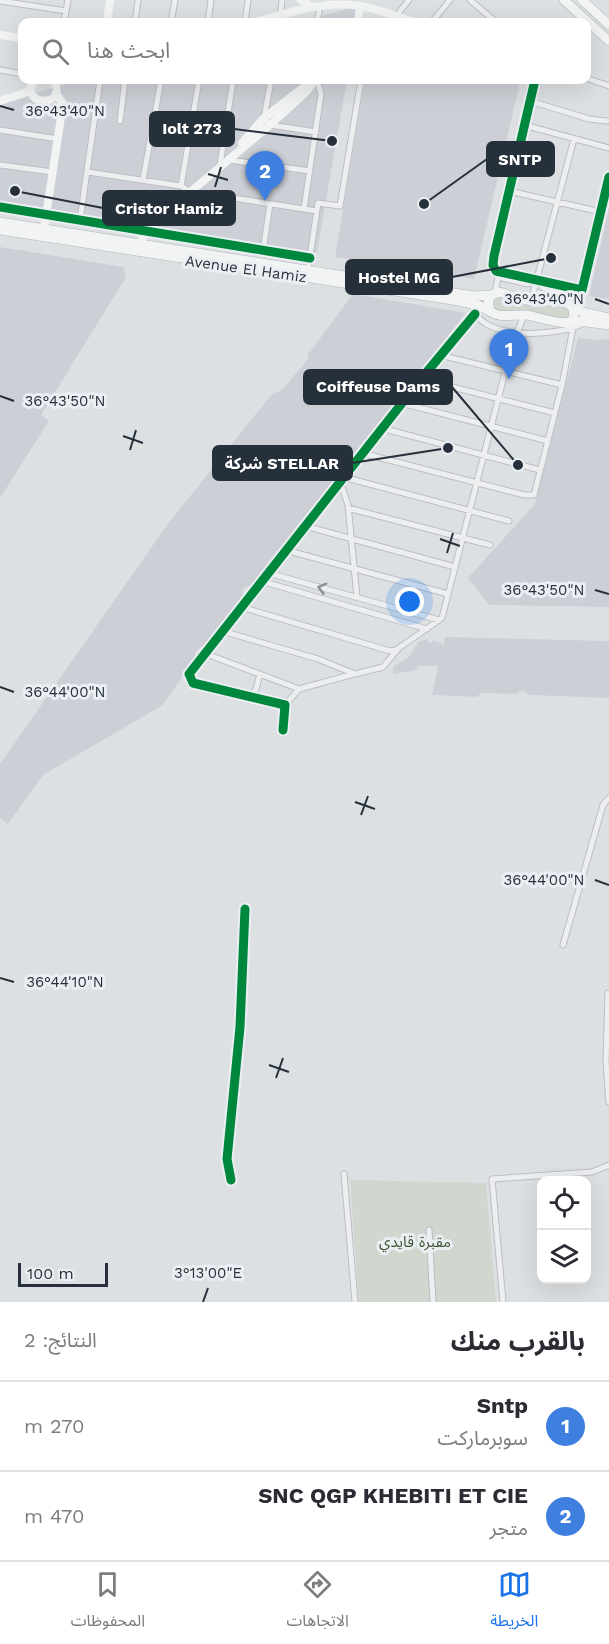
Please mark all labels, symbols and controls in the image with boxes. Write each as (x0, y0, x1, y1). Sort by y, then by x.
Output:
search box (18, 18, 591, 84)
icon: search (39, 35, 72, 68)
text: ابحث هنا (87, 38, 170, 63)
text: 36°43'40"N (25, 102, 105, 120)
callout: Iolt 273 (150, 112, 234, 146)
text: Iolt 273 (162, 119, 222, 138)
callout: SNTP (487, 142, 554, 176)
text: SNTP (498, 150, 542, 169)
pin: 2 (246, 152, 284, 201)
callout: Cristor Hamiz (103, 191, 235, 225)
text: Cristor Hamiz (115, 199, 223, 218)
street label: Avenue El Hamiz (184, 252, 308, 286)
callout: Hostel MG (346, 260, 452, 294)
text: Hostel MG (358, 268, 440, 287)
text: 36°43'40"N (504, 290, 584, 308)
pin: 1 (490, 330, 528, 379)
callout: Coiffeuse Dams (304, 370, 452, 404)
text: Coiffeuse Dams (316, 377, 440, 396)
text: 36°43'50"N (25, 392, 105, 410)
callout: شركة STELLAR (213, 446, 352, 480)
text: شركة STELLAR (225, 454, 339, 473)
text: 36°43'50"N (504, 581, 584, 599)
one-way arrow (317, 583, 328, 595)
your location (395, 587, 424, 616)
text: 36°44'00"N (24, 683, 106, 701)
text: 36°44'00"N (503, 871, 585, 889)
text: 36°44'10"N (26, 973, 104, 991)
map controls (537, 1176, 591, 1284)
button: locate (537, 1176, 591, 1230)
button: layers (537, 1230, 591, 1284)
park label: مقبرة قايدي (379, 1233, 451, 1253)
scale bar (18, 1260, 108, 1288)
text: 100 m (27, 1264, 74, 1283)
text: 3°13'00"E (174, 1264, 242, 1282)
text: بالقرب منك (451, 1326, 585, 1356)
text: النتائج: 2 (24, 1328, 97, 1352)
text: Sntp (477, 1393, 528, 1418)
text: 270 m (24, 1414, 84, 1438)
text: 1 (561, 1414, 570, 1438)
text: سوبرماركت (437, 1426, 528, 1450)
text: SNC QGP KHEBITI ET CIE (258, 1483, 528, 1508)
text: 470 m (24, 1504, 84, 1528)
text: 2 (560, 1504, 571, 1528)
text: متجر (489, 1516, 528, 1540)
tab: المحفوظات (71, 1568, 145, 1638)
tab: الاتجاهات (286, 1568, 349, 1638)
tab: الخريطة (490, 1568, 538, 1638)

